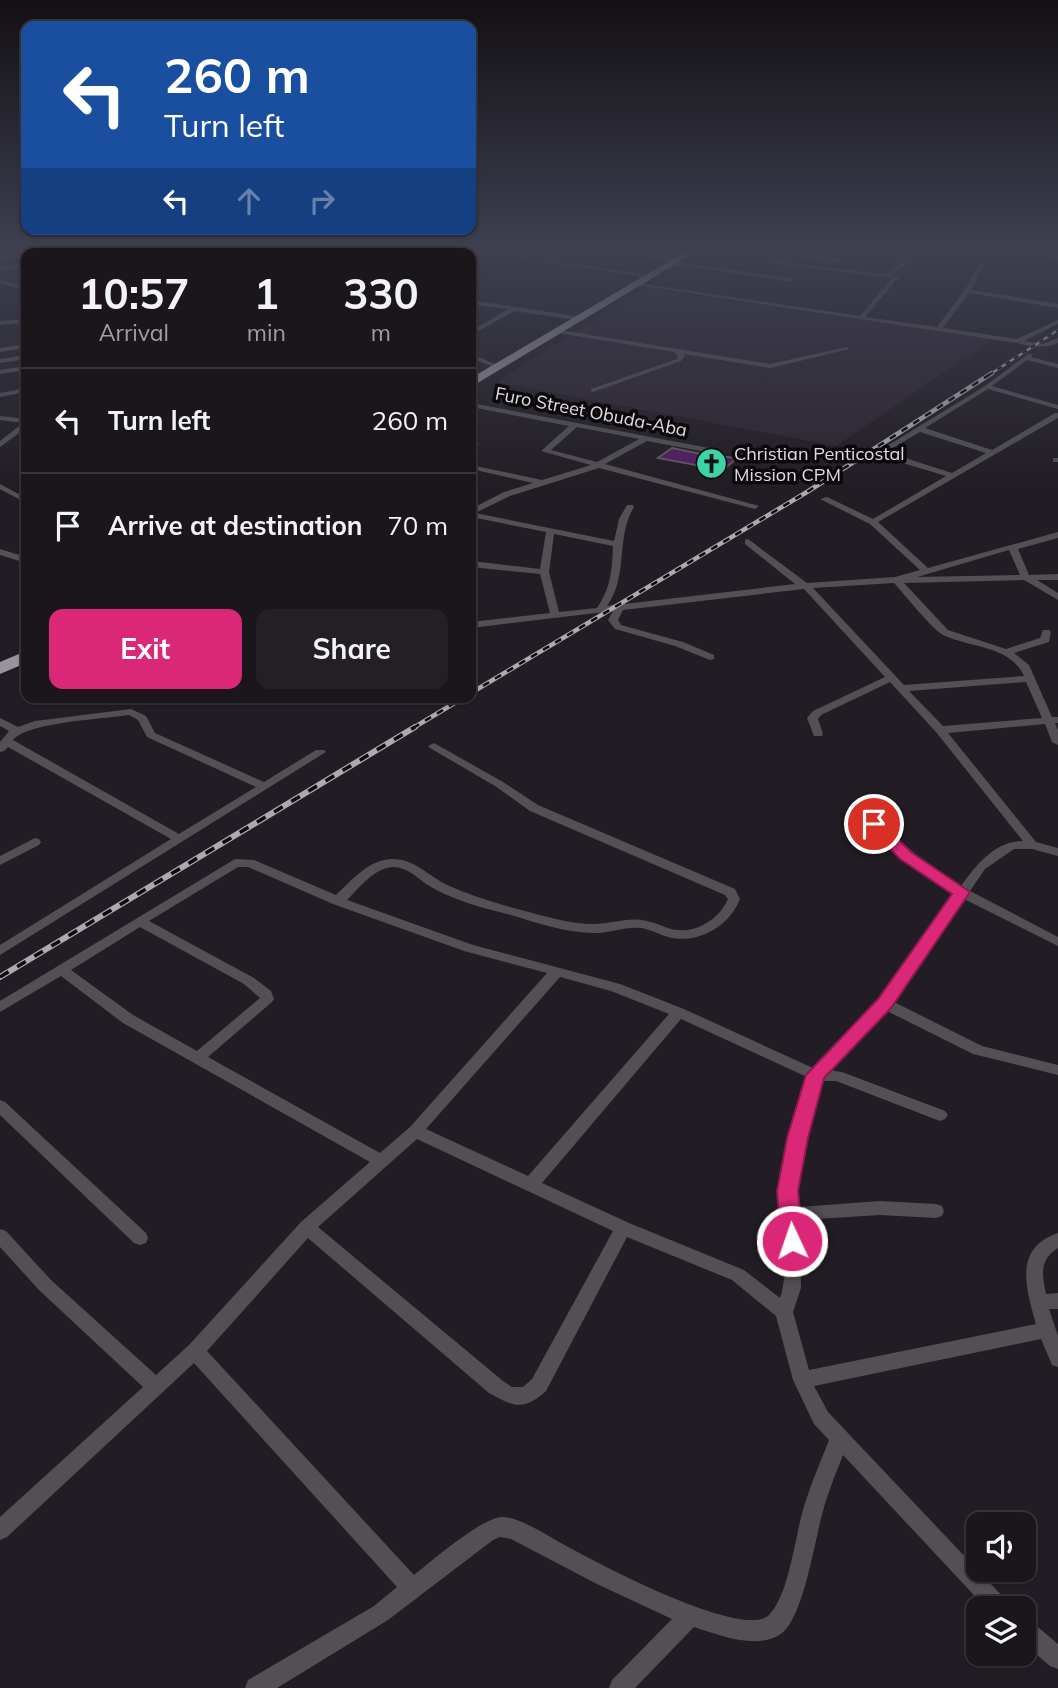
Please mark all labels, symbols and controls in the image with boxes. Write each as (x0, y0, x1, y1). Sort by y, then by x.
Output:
text: 260 m (164, 44, 310, 105)
icon: left (49, 49, 140, 140)
text: Turn left (164, 105, 284, 145)
icon: left (157, 182, 195, 220)
icon: ahead (230, 182, 268, 220)
icon: right (303, 182, 341, 220)
text: 10:57 (78, 267, 189, 320)
text: 1 (254, 267, 279, 320)
text: 330 (343, 267, 419, 320)
text: Arrival (99, 318, 169, 347)
text: min (247, 318, 286, 347)
text: m (371, 318, 391, 347)
street label: Furo Street Obuda-Aba (493, 382, 689, 441)
icon: left (49, 402, 87, 440)
text: Turn left (108, 404, 210, 437)
text: 260 m (372, 404, 448, 437)
place label: Christian Penticostal Mission CPM (734, 442, 905, 486)
church icon: Christian Penticostal Mission CPM (694, 447, 728, 481)
icon: arrive (49, 507, 87, 545)
text: Arrive at destination (108, 509, 363, 542)
text: 70 m (387, 509, 448, 542)
button: Exit (49, 609, 242, 689)
button: Share (256, 609, 448, 689)
pin (844, 794, 904, 854)
icon: arrive (855, 805, 893, 843)
position arrow (755, 1204, 829, 1278)
map controls (966, 1512, 1036, 1666)
button: sound (966, 1512, 1036, 1582)
button: layers (966, 1596, 1036, 1666)

